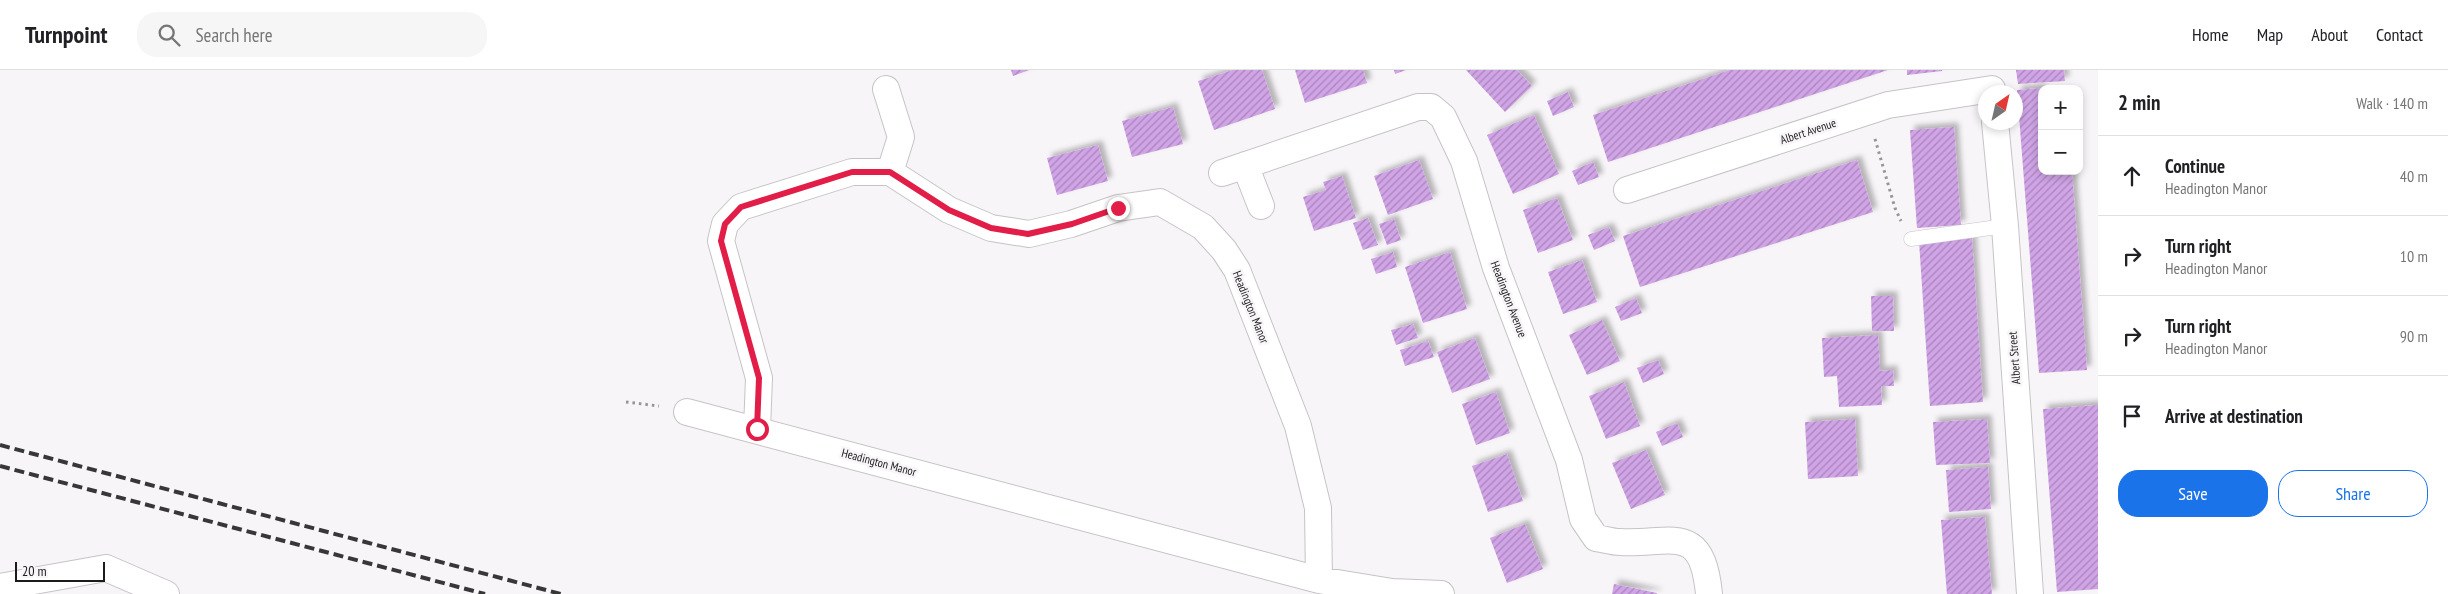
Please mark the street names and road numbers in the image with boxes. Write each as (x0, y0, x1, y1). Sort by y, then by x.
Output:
street label: Albert Avenue (1778, 115, 1838, 147)
street label: Headington Avenue (1488, 259, 1530, 339)
street label: Headington Manor (1230, 269, 1273, 346)
street label: Albert Street (2005, 330, 2023, 385)
street label: Headington Manor (840, 445, 919, 479)

